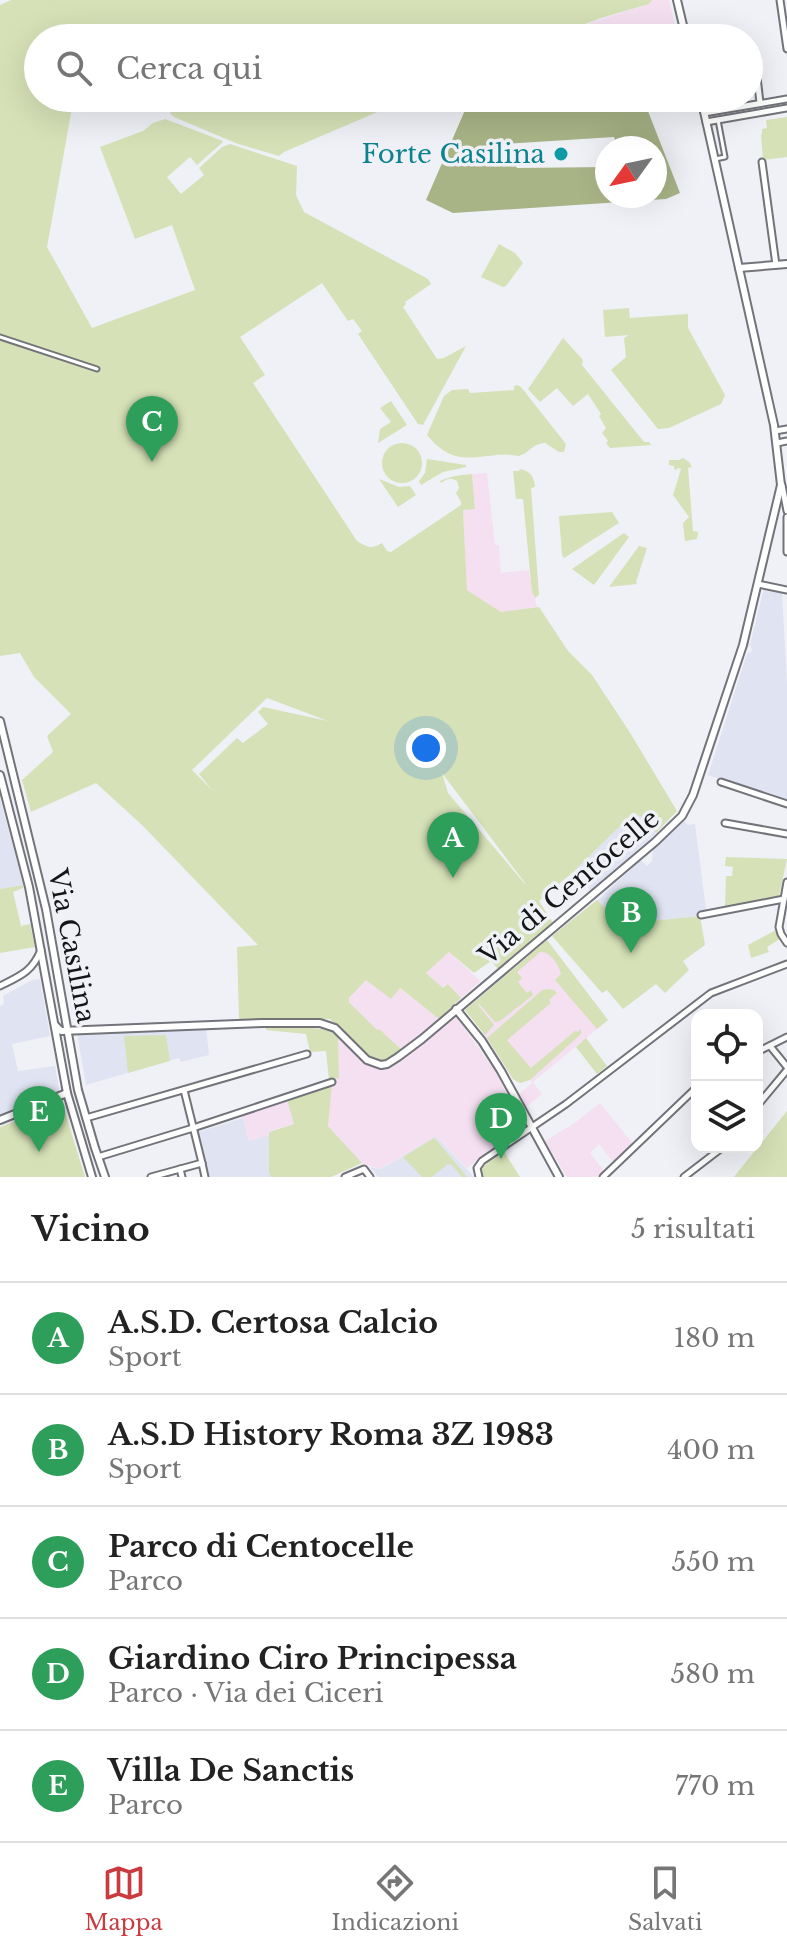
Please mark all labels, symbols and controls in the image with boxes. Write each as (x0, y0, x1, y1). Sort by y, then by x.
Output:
search box (24, 24, 763, 112)
icon: search (52, 46, 96, 90)
text: Cerca qui (116, 50, 262, 87)
north arrow (595, 136, 667, 208)
place label: Forte Casilina (361, 138, 546, 170)
marker: Forte Casilina (552, 145, 570, 163)
pin: C (126, 396, 178, 462)
your location (406, 728, 446, 768)
street label: Via di Centocelle (472, 802, 666, 972)
pin: A (427, 812, 479, 878)
street label: Via Casilina (41, 865, 103, 1026)
pin: B (605, 887, 657, 953)
map controls (691, 1009, 763, 1153)
button: locate (691, 1009, 763, 1081)
button: layers (691, 1081, 763, 1153)
pin: E (13, 1086, 65, 1152)
pin: D (475, 1093, 527, 1159)
text: Vicino (32, 1208, 150, 1250)
text: 5 risultati (631, 1213, 755, 1245)
text: A.S.D. Certosa Calcio (108, 1304, 438, 1341)
text: A (47, 1322, 69, 1354)
text: 180 m (674, 1322, 755, 1354)
text: Sport (108, 1341, 182, 1373)
text: A.S.D History Roma 3Z 1983 (108, 1416, 554, 1453)
text: B (48, 1434, 68, 1466)
text: 400 m (667, 1434, 755, 1466)
text: Sport (108, 1453, 182, 1485)
text: Parco di Centocelle (108, 1528, 414, 1565)
text: C (47, 1546, 69, 1578)
text: 550 m (672, 1546, 755, 1578)
text: Parco (108, 1565, 183, 1597)
text: Giardino Ciro Principessa (108, 1640, 517, 1677)
text: D (46, 1658, 70, 1690)
text: 580 m (671, 1658, 755, 1690)
text: Parco · Via dei Ciceri (108, 1677, 383, 1709)
text: Villa De Sanctis (108, 1752, 354, 1789)
text: E (48, 1770, 68, 1802)
text: 770 m (675, 1770, 755, 1802)
text: Parco (108, 1789, 183, 1821)
tab: Mappa (84, 1861, 163, 1936)
tab: Indicazioni (332, 1861, 459, 1936)
tab: Salvati (628, 1861, 703, 1936)

